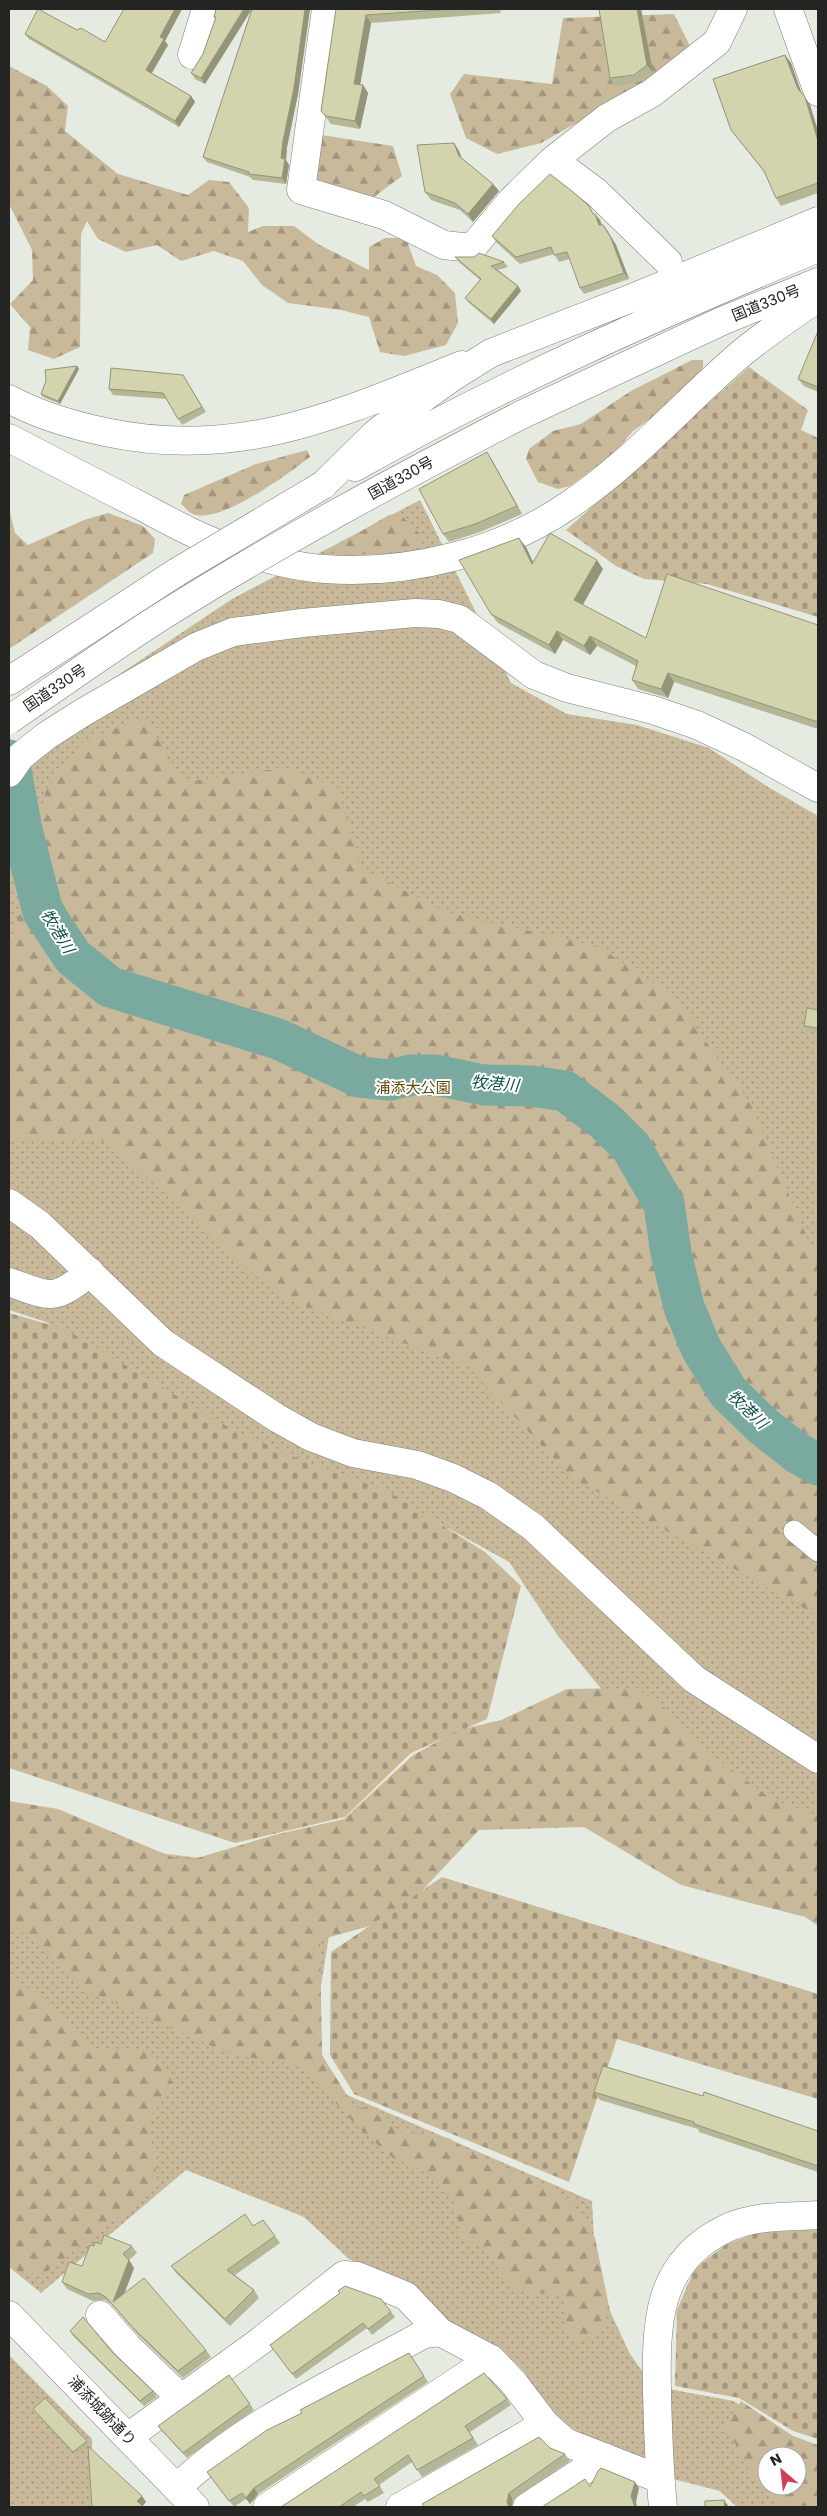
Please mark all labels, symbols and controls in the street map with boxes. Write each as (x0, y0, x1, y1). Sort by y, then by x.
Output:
street label: 国道330号 (728, 279, 803, 326)
street label: 国道330号 (364, 451, 437, 504)
street label: 国道330号 (19, 659, 90, 716)
water label: 牧港川 (35, 905, 81, 959)
water label: 牧港川 (470, 1070, 522, 1097)
park label: 浦添大公園 (375, 1077, 451, 1098)
water label: 牧港川 (722, 1384, 774, 1436)
street label: 浦添城跡通り (64, 2371, 141, 2450)
north arrow (757, 2446, 807, 2496)
text: N (767, 2448, 785, 2471)

